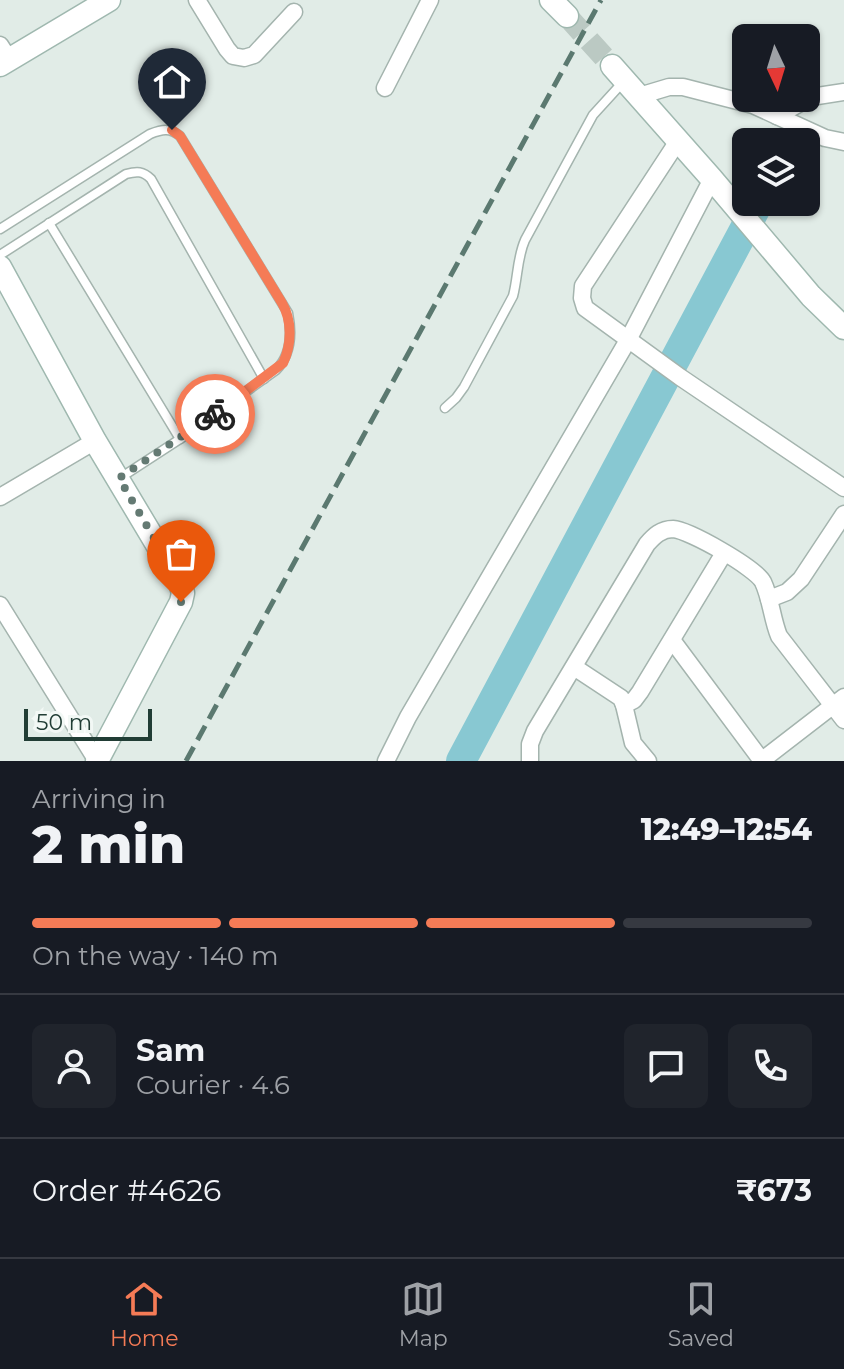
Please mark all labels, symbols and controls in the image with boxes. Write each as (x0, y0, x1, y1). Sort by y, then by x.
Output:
north arrow (732, 24, 820, 112)
map controls (732, 24, 820, 216)
pin (138, 48, 206, 130)
icon: home (150, 60, 194, 104)
button: layers (732, 128, 820, 216)
courier (175, 374, 255, 454)
icon: bike (193, 392, 237, 436)
pin (147, 520, 215, 602)
icon: bag (159, 532, 203, 576)
scale bar (24, 705, 152, 741)
text: 50 m (36, 709, 92, 736)
text: Arriving in (32, 783, 166, 815)
text: 12:49–12:54 (641, 811, 812, 848)
text: 2 min (32, 813, 185, 876)
text: On the way · 140 m (32, 940, 278, 972)
button: person (32, 1024, 116, 1108)
button: chat (624, 1024, 708, 1108)
button: phone (728, 1024, 812, 1108)
text: Sam (136, 1032, 205, 1069)
text: Courier · 4.6 (136, 1069, 290, 1101)
text: Order #4626 (32, 1172, 221, 1209)
text: ₹673 (736, 1172, 812, 1209)
tab: Home (110, 1277, 178, 1352)
tab: Map (399, 1277, 448, 1352)
tab: Saved (668, 1277, 734, 1352)

